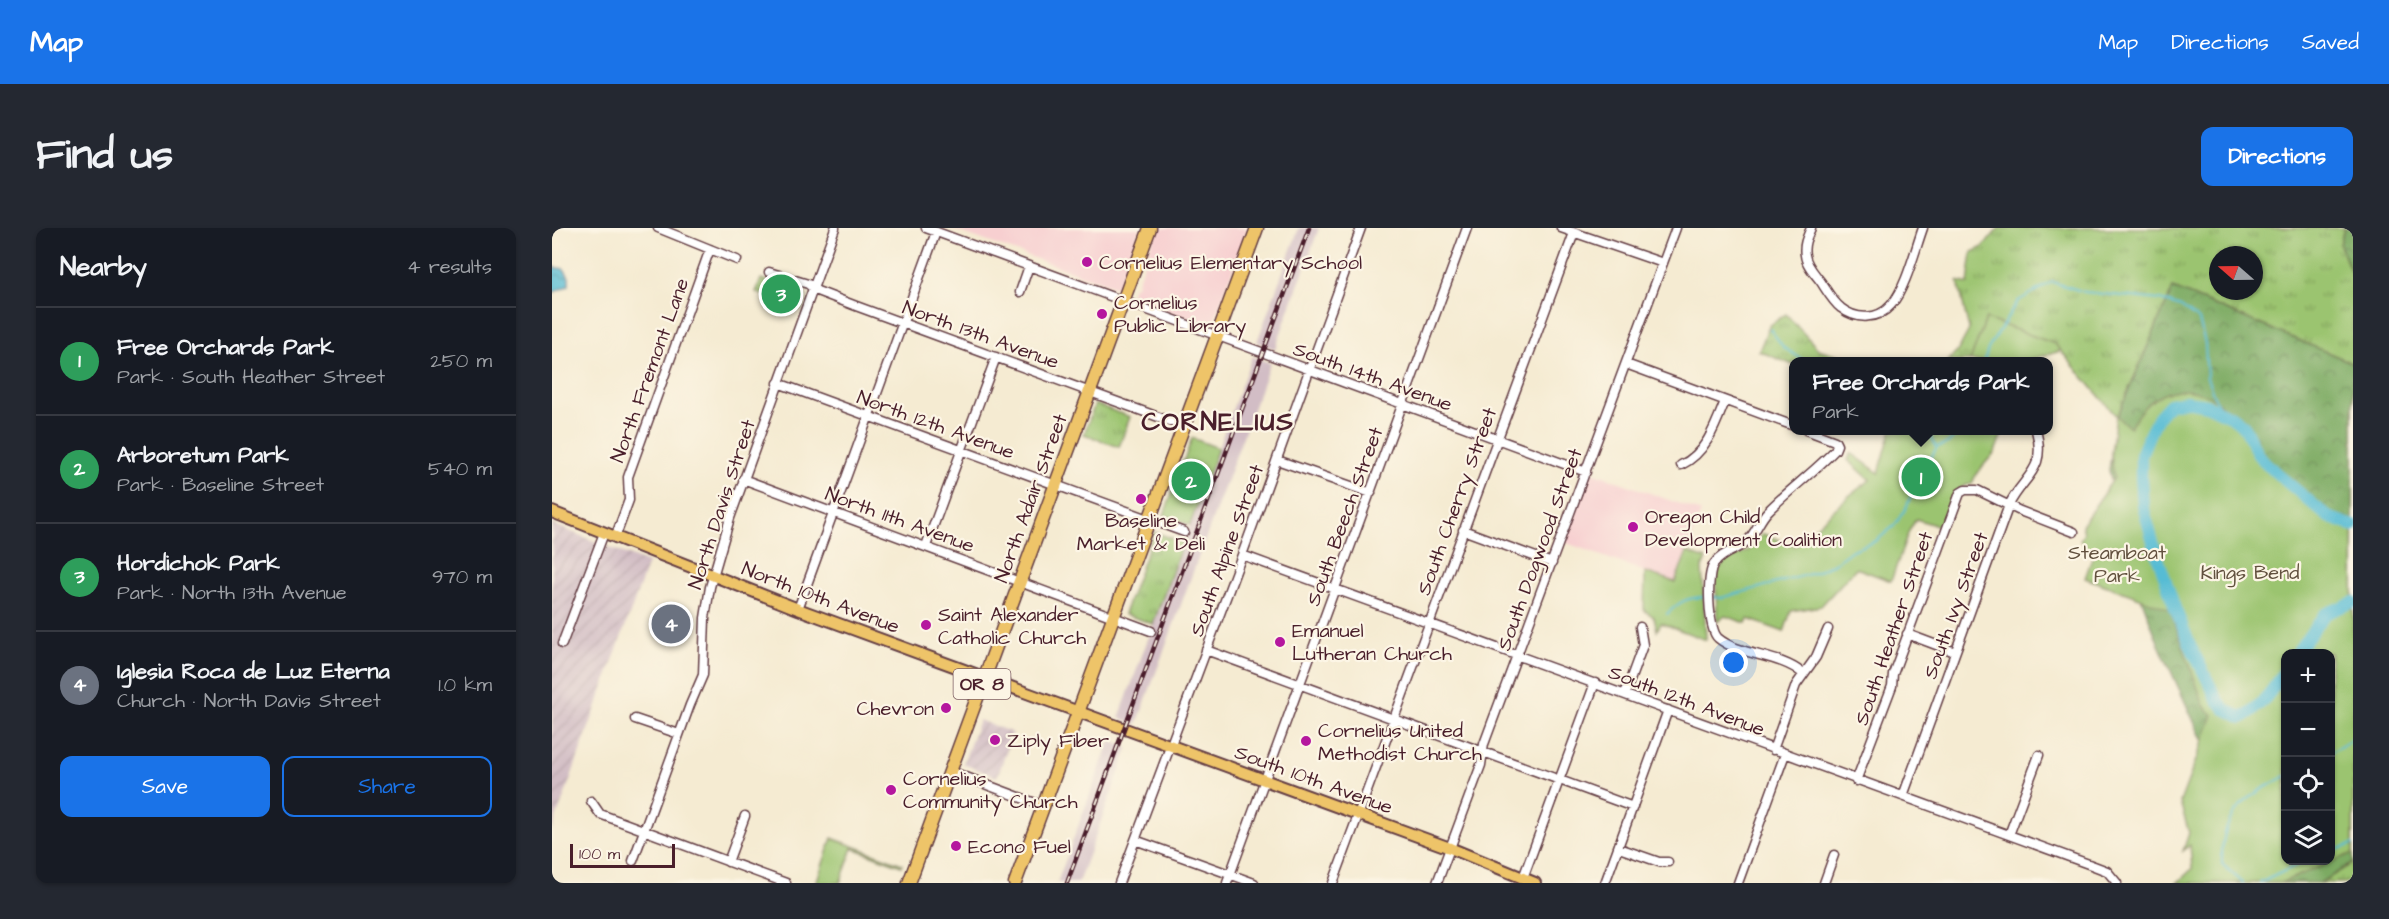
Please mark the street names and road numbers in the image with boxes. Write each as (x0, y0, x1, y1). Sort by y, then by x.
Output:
street label: North Fremont Lane (604, 274, 696, 466)
street label: North 13th Avenue (899, 294, 1063, 376)
street label: South 14th Avenue (1289, 335, 1456, 419)
street label: North 12th Avenue (853, 383, 1019, 467)
street label: South Cherry Street (1410, 404, 1505, 599)
street label: North Adair Street (987, 410, 1075, 587)
street label: North Davis Street (681, 416, 763, 593)
street label: South Beech Street (1300, 423, 1390, 610)
street label: South Dogwood Street (1490, 444, 1591, 655)
street label: South Alpine Street (1183, 461, 1271, 640)
street label: North 11th Avenue (821, 480, 978, 560)
street label: South Heather Street (1848, 528, 1940, 729)
street label: South Ivy Street (1916, 528, 1996, 683)
street label: North 10th Avenue (738, 555, 904, 641)
street label: South 12th Avenue (1604, 658, 1769, 744)
road number: OR 8 (954, 669, 1010, 699)
street label: South 10th Avenue (1231, 738, 1397, 822)

